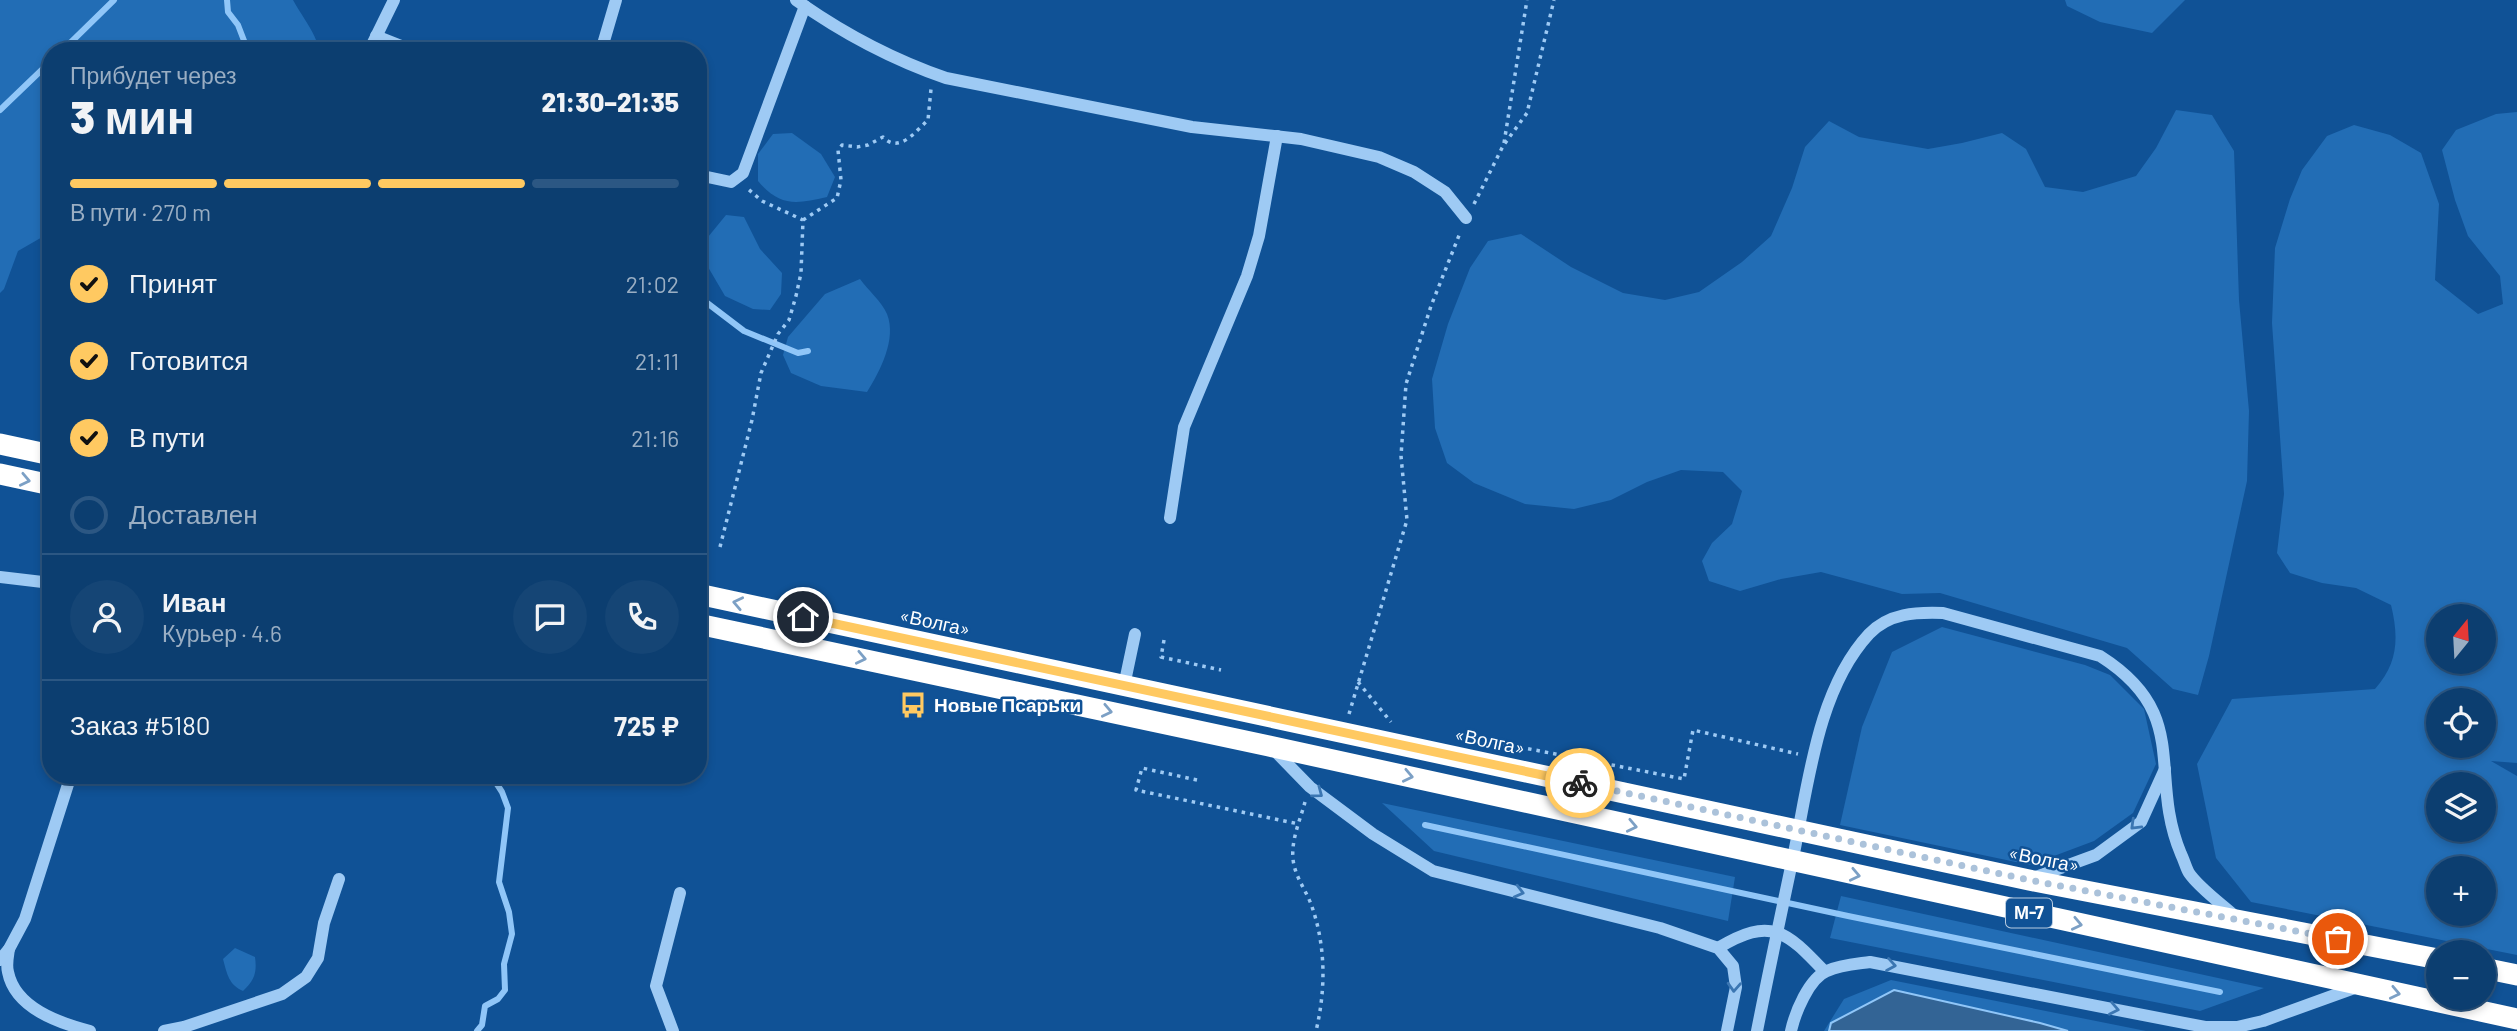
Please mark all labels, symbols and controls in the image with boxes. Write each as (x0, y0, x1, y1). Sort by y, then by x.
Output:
text: Прибудет через (70, 61, 237, 89)
text: 21:30–21:35 (542, 86, 679, 117)
text: 3 мин (70, 88, 195, 143)
text: В пути · 270 m (70, 198, 211, 226)
icon: check (70, 265, 108, 303)
text: Принят (129, 267, 217, 298)
text: 21:02 (626, 270, 679, 298)
icon: check (70, 342, 108, 380)
text: Готовится (129, 344, 248, 375)
text: 21:11 (635, 347, 679, 375)
icon: check (70, 419, 108, 457)
text: В пути (129, 421, 205, 452)
text: 21:16 (631, 424, 679, 452)
one-way arrow (19, 471, 31, 486)
text: Доставлен (129, 498, 258, 529)
button: person (70, 580, 144, 654)
button: chat (513, 580, 587, 654)
button: phone (605, 580, 679, 654)
text: Иван (162, 586, 227, 617)
pin (773, 587, 833, 647)
one-way arrow (732, 596, 744, 611)
icon: home (784, 598, 822, 636)
street label: «Волга» (898, 603, 972, 640)
north arrow (2426, 604, 2496, 674)
map controls (2426, 604, 2496, 1010)
text: Курьер · 4.6 (162, 619, 282, 647)
one-way arrow (855, 650, 867, 665)
button: locate (2426, 688, 2496, 758)
bus stop icon: Новые Псарьки (898, 690, 928, 720)
place label: Новые Псарьки (934, 693, 1081, 716)
one-way arrow (1101, 703, 1113, 717)
text: Заказ #5180 (70, 709, 211, 740)
text: 725 ₽ (614, 710, 679, 741)
street label: «Волга» (1453, 722, 1527, 759)
courier (1545, 748, 1615, 818)
icon: bike (1561, 764, 1599, 802)
one-way arrow (1402, 768, 1414, 782)
button: layers (2426, 772, 2496, 842)
one-way arrow (1311, 784, 1323, 797)
one-way arrow (2130, 816, 2143, 829)
one-way arrow (1626, 817, 1638, 832)
street label: «Волга» (2007, 840, 2081, 877)
button: + (2426, 856, 2496, 926)
one-way arrow (1848, 866, 1860, 881)
one-way arrow (1513, 884, 1525, 898)
road number: М-7 (2006, 898, 2052, 928)
pin (2308, 909, 2368, 969)
one-way arrow (2071, 915, 2083, 930)
icon: bag (2319, 920, 2357, 958)
button: − (2426, 940, 2496, 1010)
one-way arrow (1885, 957, 1897, 972)
one-way arrow (1726, 982, 1741, 993)
one-way arrow (2389, 985, 2401, 1000)
one-way arrow (2108, 1001, 2120, 1016)

